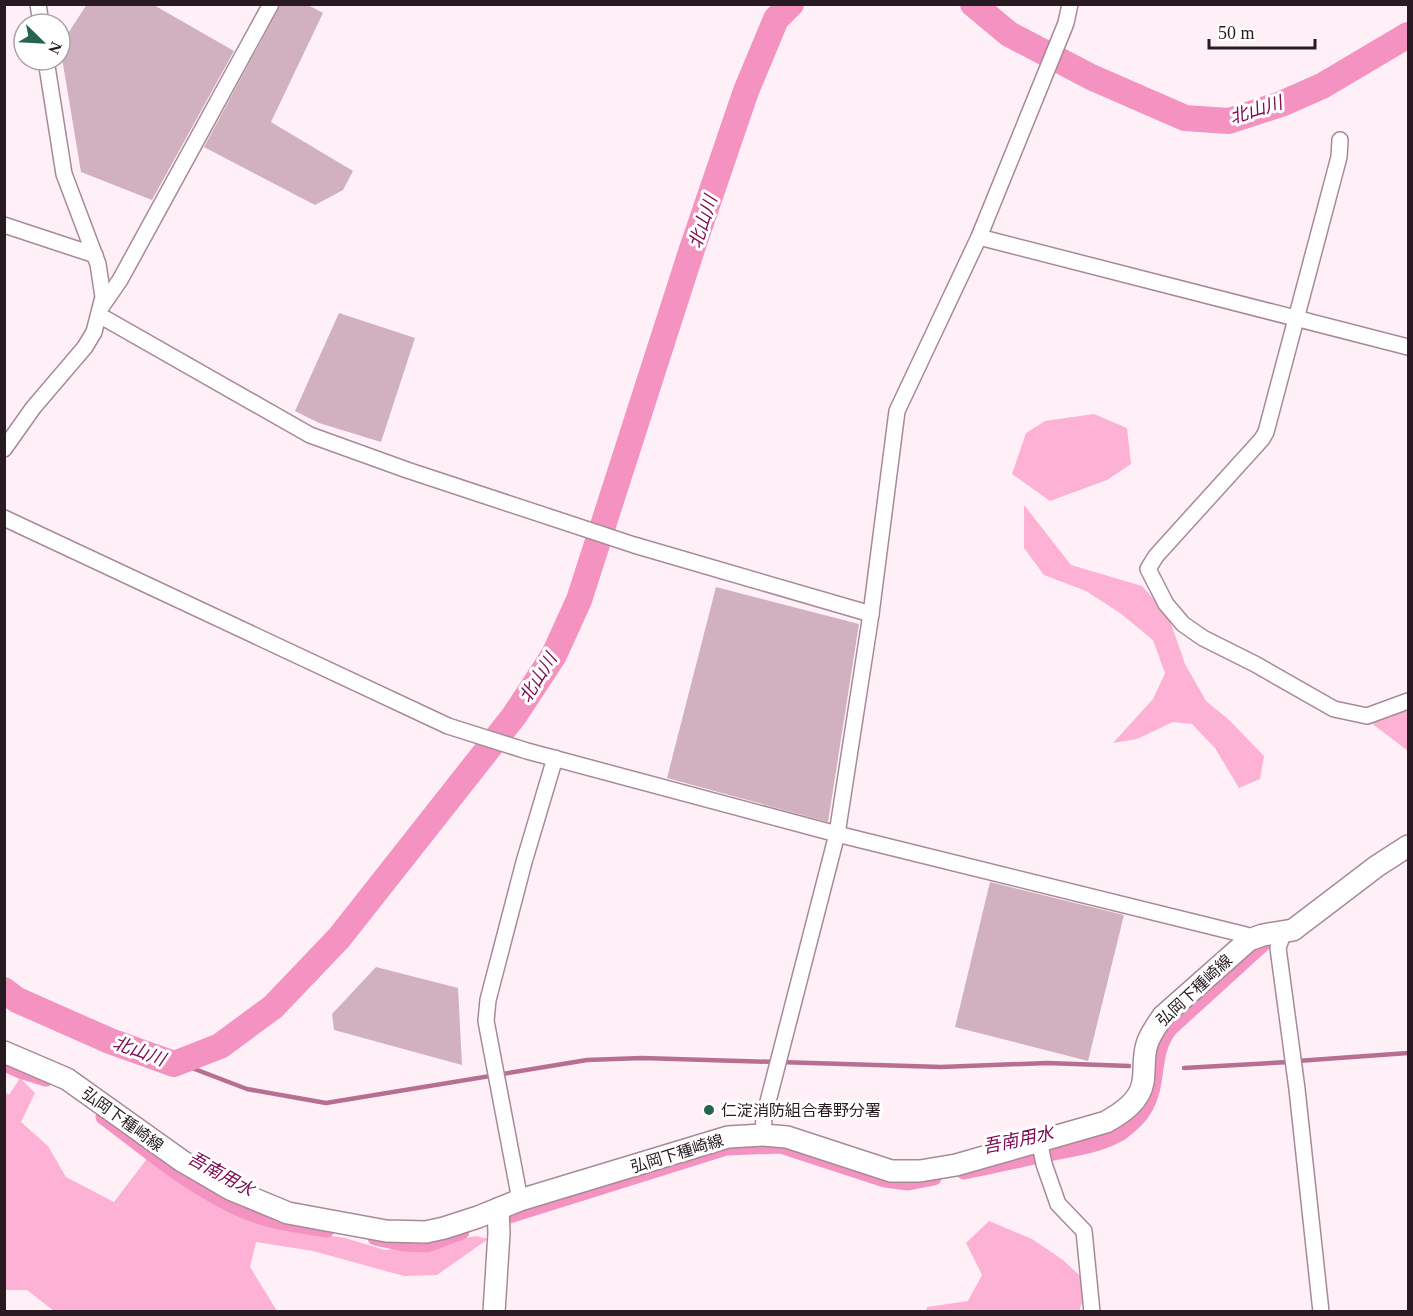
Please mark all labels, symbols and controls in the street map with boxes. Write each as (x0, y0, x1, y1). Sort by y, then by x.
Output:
north arrow (12, 12, 72, 72)
scale bar (1209, 12, 1316, 50)
text: 50 m (1218, 23, 1255, 43)
text: N (45, 39, 65, 57)
water label: 北山川 (1227, 92, 1287, 127)
water label: 北山川 (685, 191, 721, 251)
water label: 北山川 (515, 648, 562, 706)
street label: 弘岡下種崎線 (1153, 951, 1235, 1029)
water label: 北山川 (110, 1032, 170, 1070)
street label: 弘岡下種崎線 (79, 1084, 167, 1154)
place label: 仁淀消防組合春野分署 (721, 1102, 881, 1119)
marker: 仁淀消防組合春野分署 (702, 1103, 716, 1117)
water label: 吾南用水 (981, 1122, 1057, 1157)
street label: 弘岡下種崎線 (629, 1131, 726, 1176)
water label: 吾南用水 (185, 1148, 259, 1201)

